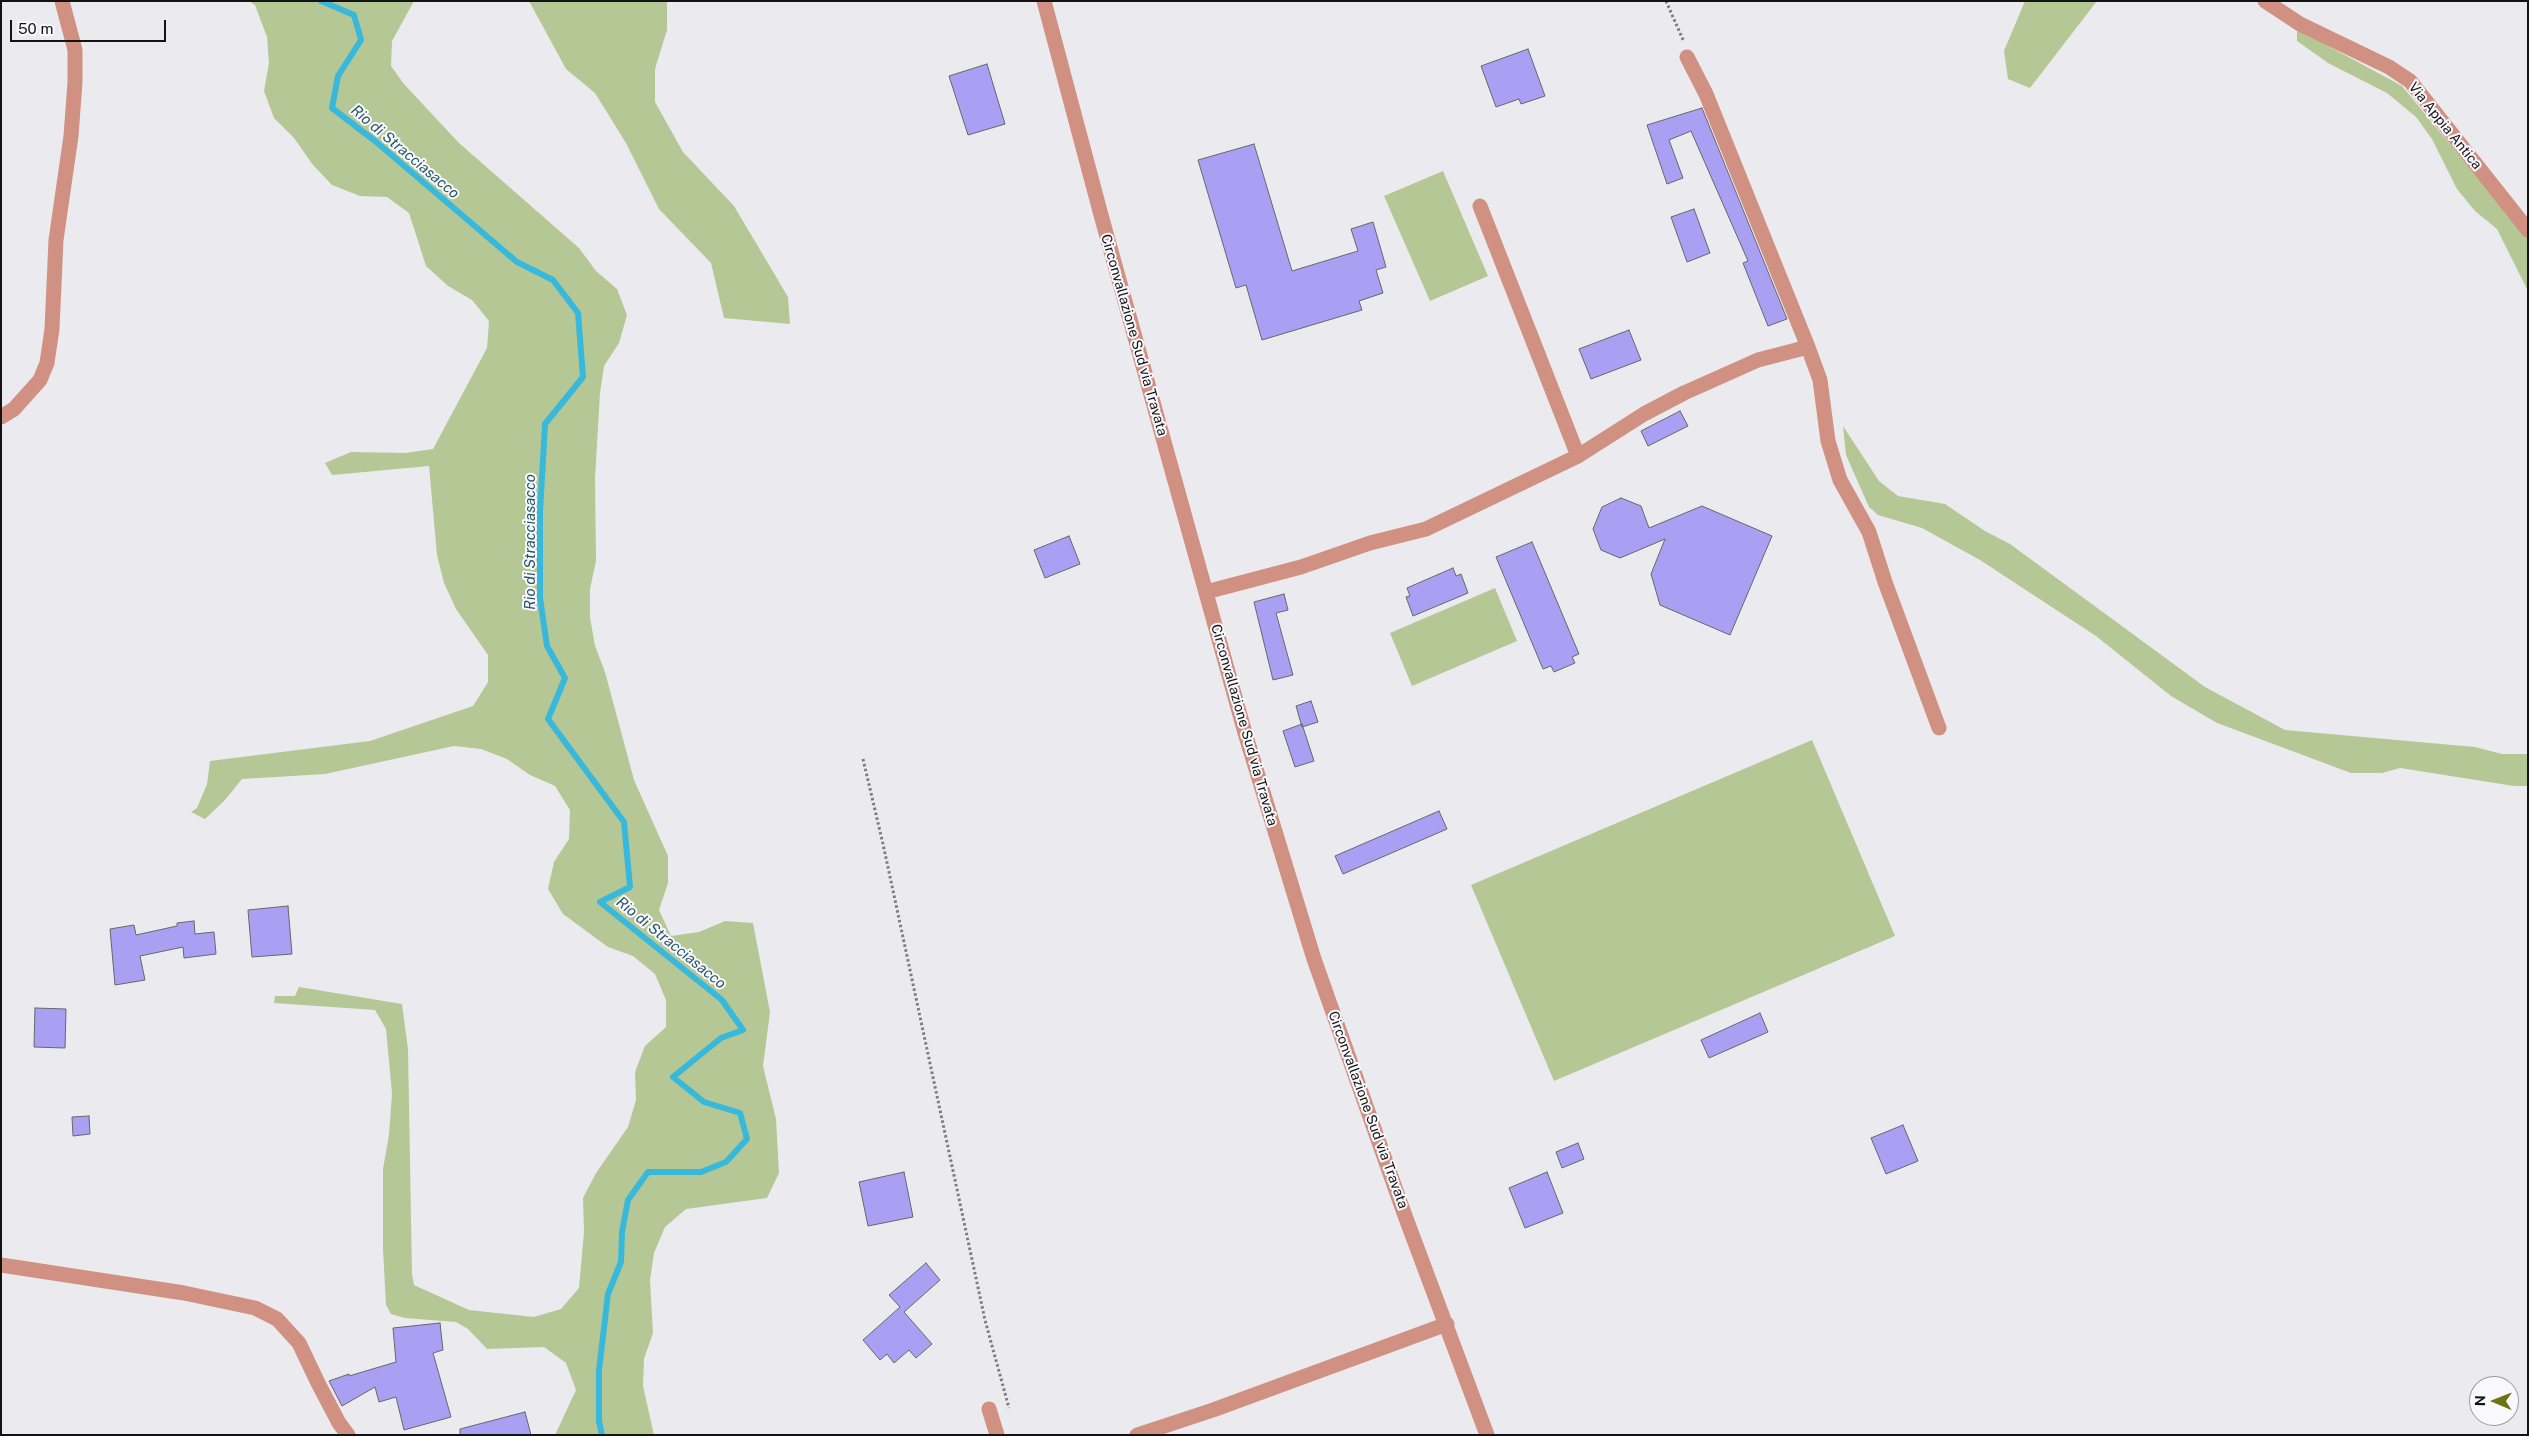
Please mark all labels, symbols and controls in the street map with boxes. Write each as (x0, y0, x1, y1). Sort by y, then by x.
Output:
scale bar (12, 10, 169, 42)
text: 50 m (18, 20, 53, 37)
street label: Via Appia Antica (2405, 79, 2485, 173)
water label: Rio di Stracciasacco (347, 101, 463, 203)
street label: Circonvallazione Sud via Travata (1097, 232, 1171, 438)
water label: Rio di Stracciasacco (521, 474, 539, 610)
street label: Circonvallazione Sud via Travata (1207, 622, 1281, 828)
water label: Rio di Stracciasacco (613, 893, 729, 993)
street label: Circonvallazione Sud via Travata (1324, 1009, 1412, 1211)
north arrow (2469, 1376, 2519, 1426)
text: N (2472, 1395, 2488, 1406)

